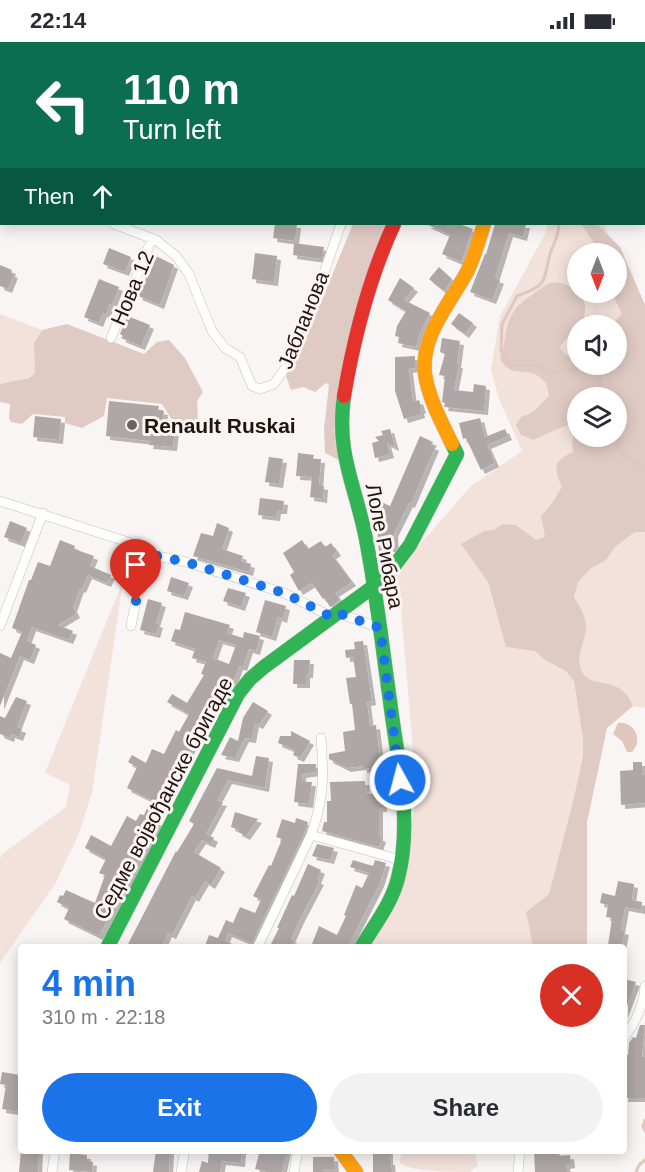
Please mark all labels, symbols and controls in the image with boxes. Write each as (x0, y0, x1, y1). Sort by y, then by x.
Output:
text: 22:14 (30, 8, 86, 33)
icon: left (24, 66, 102, 144)
text: 110 m (123, 66, 240, 113)
text: Turn left (123, 115, 221, 145)
icon: ahead (86, 180, 119, 213)
text: Then (24, 184, 74, 209)
north arrow (567, 243, 627, 303)
map controls (567, 243, 627, 447)
street label: Нова 12 (106, 247, 158, 329)
street label: Јабланова (273, 268, 333, 372)
button: sound (567, 315, 627, 375)
button: layers (567, 387, 627, 447)
place label: Renault Ruskai (144, 414, 296, 437)
marker: Renault Ruskai (125, 418, 139, 432)
street label: Лоле Рибара (362, 481, 408, 611)
pin (110, 539, 161, 601)
icon: arrive (119, 548, 152, 581)
street label: Седме војвођанске бригаде (89, 673, 237, 923)
position arrow (368, 748, 432, 812)
text: 4 min (42, 963, 136, 1004)
button: close (540, 964, 603, 1027)
text: 310 m · 22:18 (42, 1006, 165, 1028)
button: Exit (42, 1073, 317, 1142)
button: Share (329, 1073, 603, 1142)

